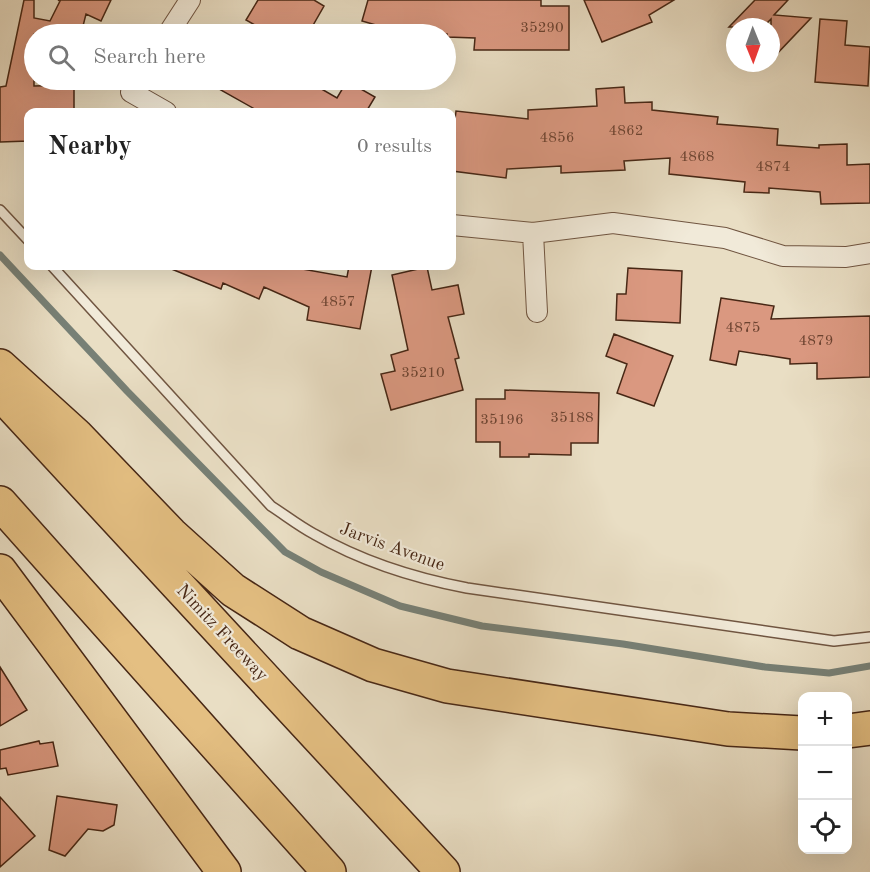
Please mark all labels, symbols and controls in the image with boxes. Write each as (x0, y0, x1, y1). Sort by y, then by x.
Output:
north arrow (726, 18, 780, 72)
house number: 35290 (520, 21, 564, 36)
search box (24, 24, 456, 90)
icon: search (45, 41, 78, 74)
text: Search here (93, 46, 206, 68)
house number: 4862 (609, 124, 643, 139)
house number: 4856 (540, 131, 574, 146)
text: Nearby (48, 134, 132, 160)
text: 0 results (357, 137, 432, 157)
house number: 4868 (680, 150, 714, 165)
house number: 4874 (756, 160, 790, 175)
house number: 4857 (321, 295, 355, 310)
house number: 4875 (726, 321, 760, 336)
house number: 4879 (799, 334, 833, 349)
house number: 35210 (401, 366, 445, 381)
house number: 35188 (550, 411, 594, 426)
house number: 35196 (480, 413, 524, 428)
street label: Jarvis Avenue (337, 520, 447, 574)
street label: Nimitz Freeway (173, 581, 271, 685)
map controls (798, 692, 852, 854)
button: + (798, 692, 852, 746)
button: − (798, 746, 852, 800)
button: locate (798, 800, 852, 854)

